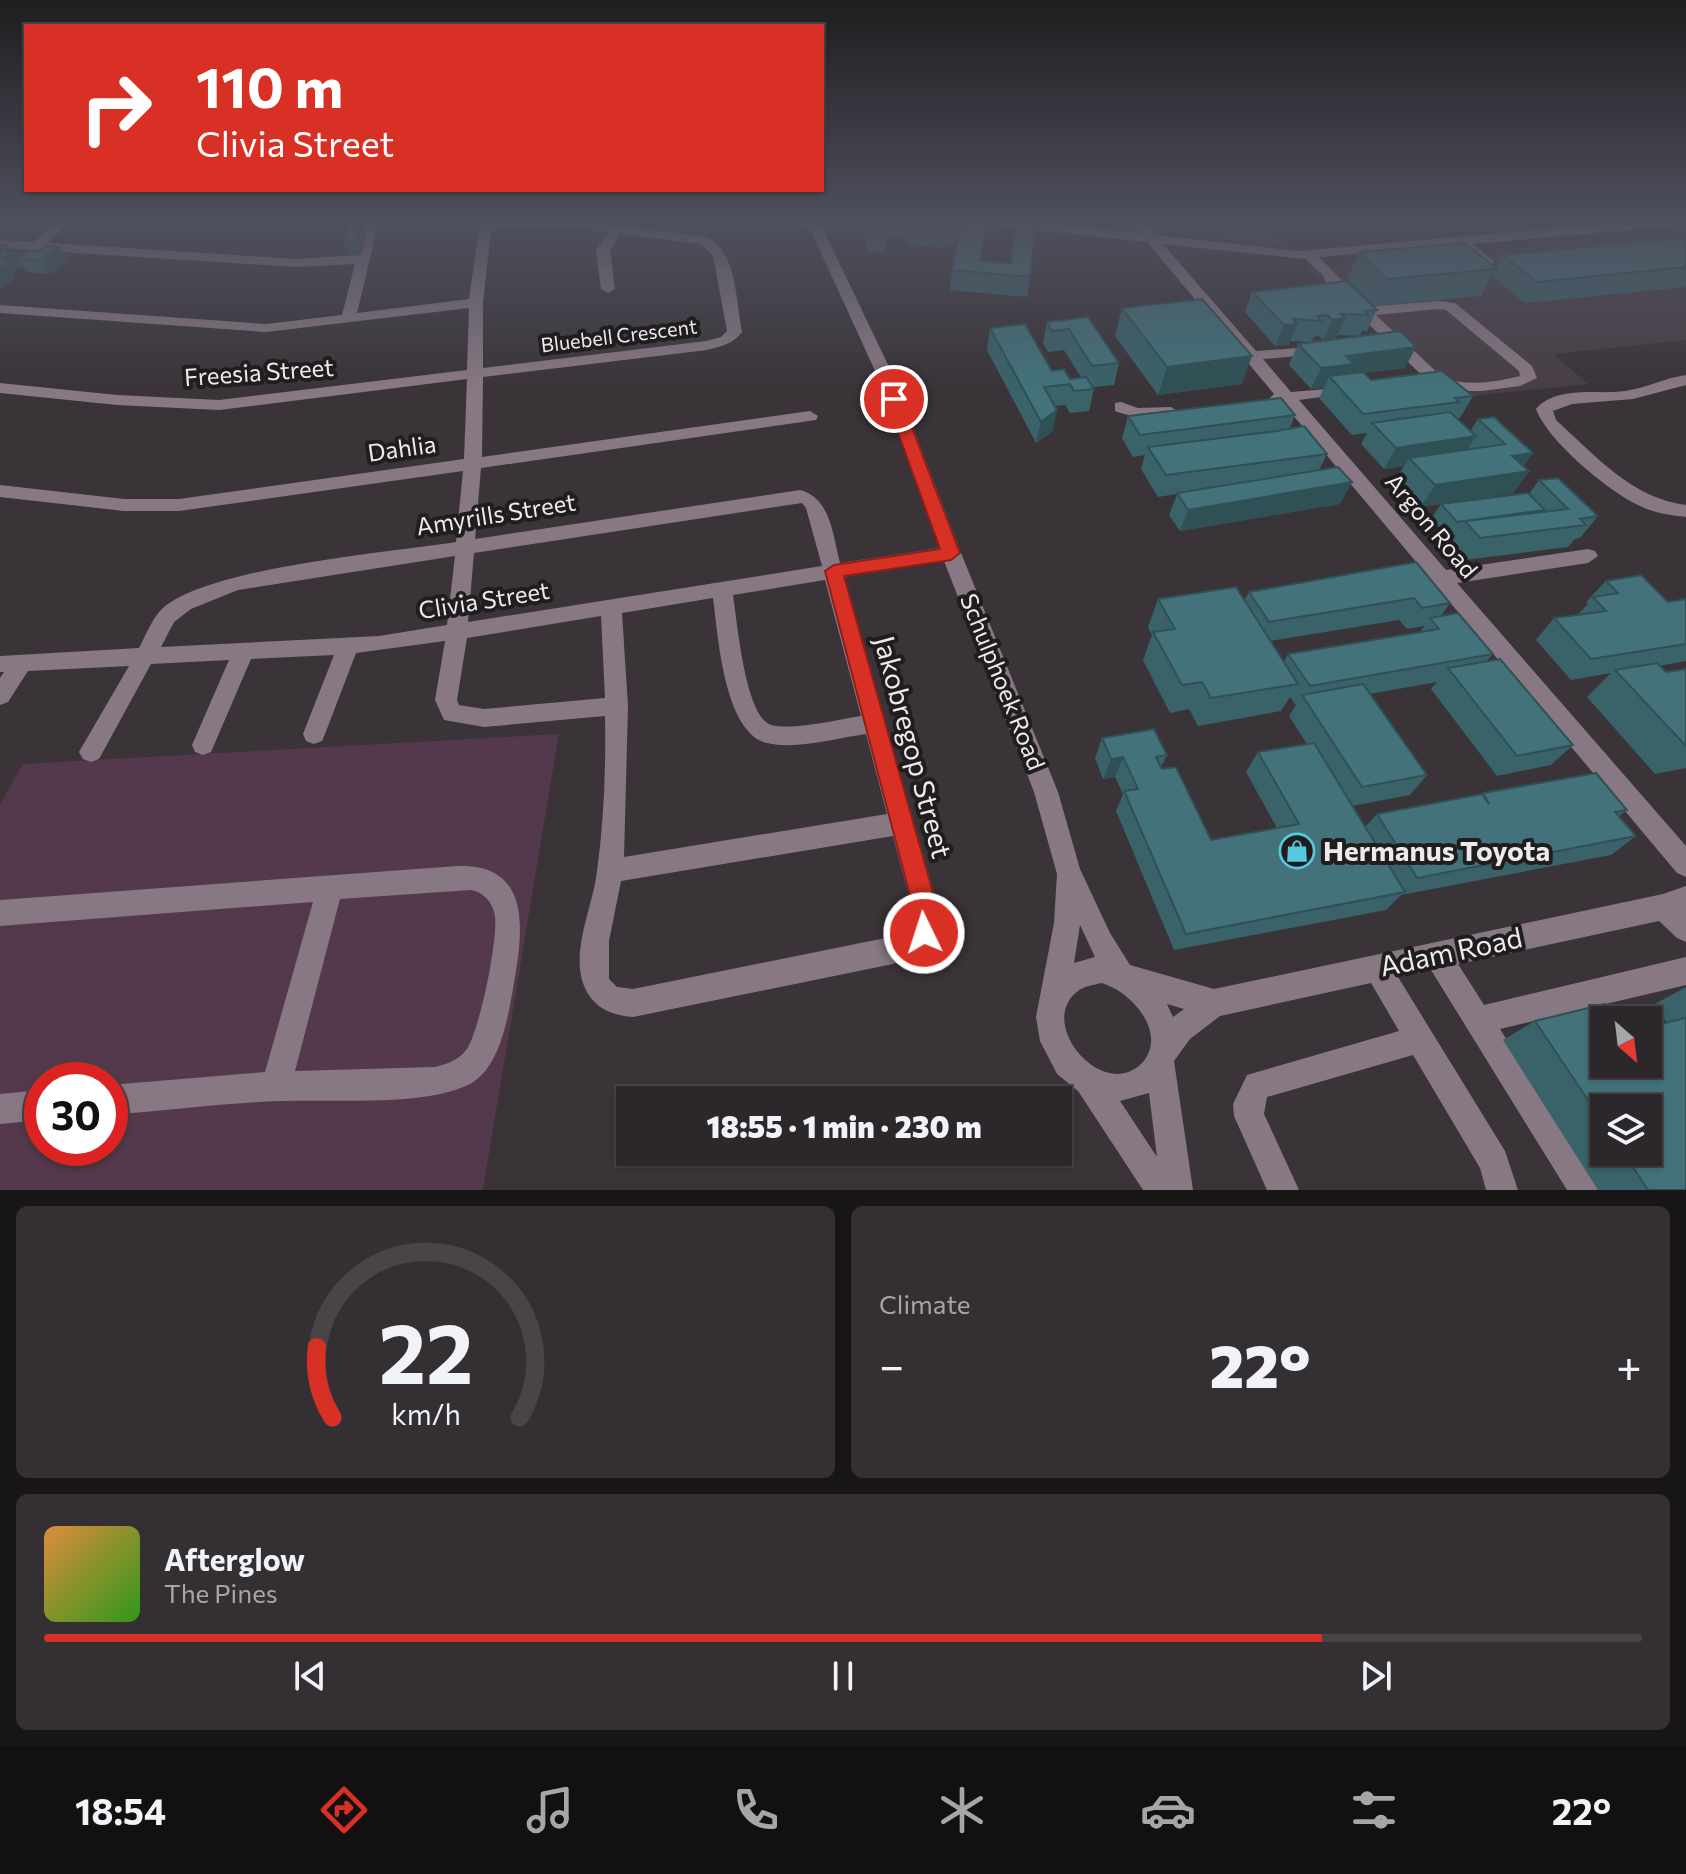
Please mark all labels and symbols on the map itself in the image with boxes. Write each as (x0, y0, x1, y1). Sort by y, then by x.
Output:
street label: Bluebell Crescent (539, 314, 698, 356)
street label: Freesia Street (183, 352, 335, 391)
pin (860, 365, 928, 433)
street label: Dahlia (366, 428, 438, 467)
street label: Argon Road (1380, 467, 1484, 583)
street label: Amyrills Street (414, 487, 578, 540)
street label: Clivia Street (416, 575, 551, 624)
street label: Schulphoek Road (955, 589, 1052, 774)
street label: Jakobregop Street (868, 632, 960, 862)
shop icon: Hermanus Toyota (1278, 832, 1316, 870)
place label: Hermanus Toyota (1323, 833, 1550, 867)
position arrow (882, 891, 966, 975)
street label: Adam Road (1376, 919, 1525, 983)
north arrow (1590, 1006, 1662, 1078)
speed limit sign: 30 (24, 1062, 128, 1166)

